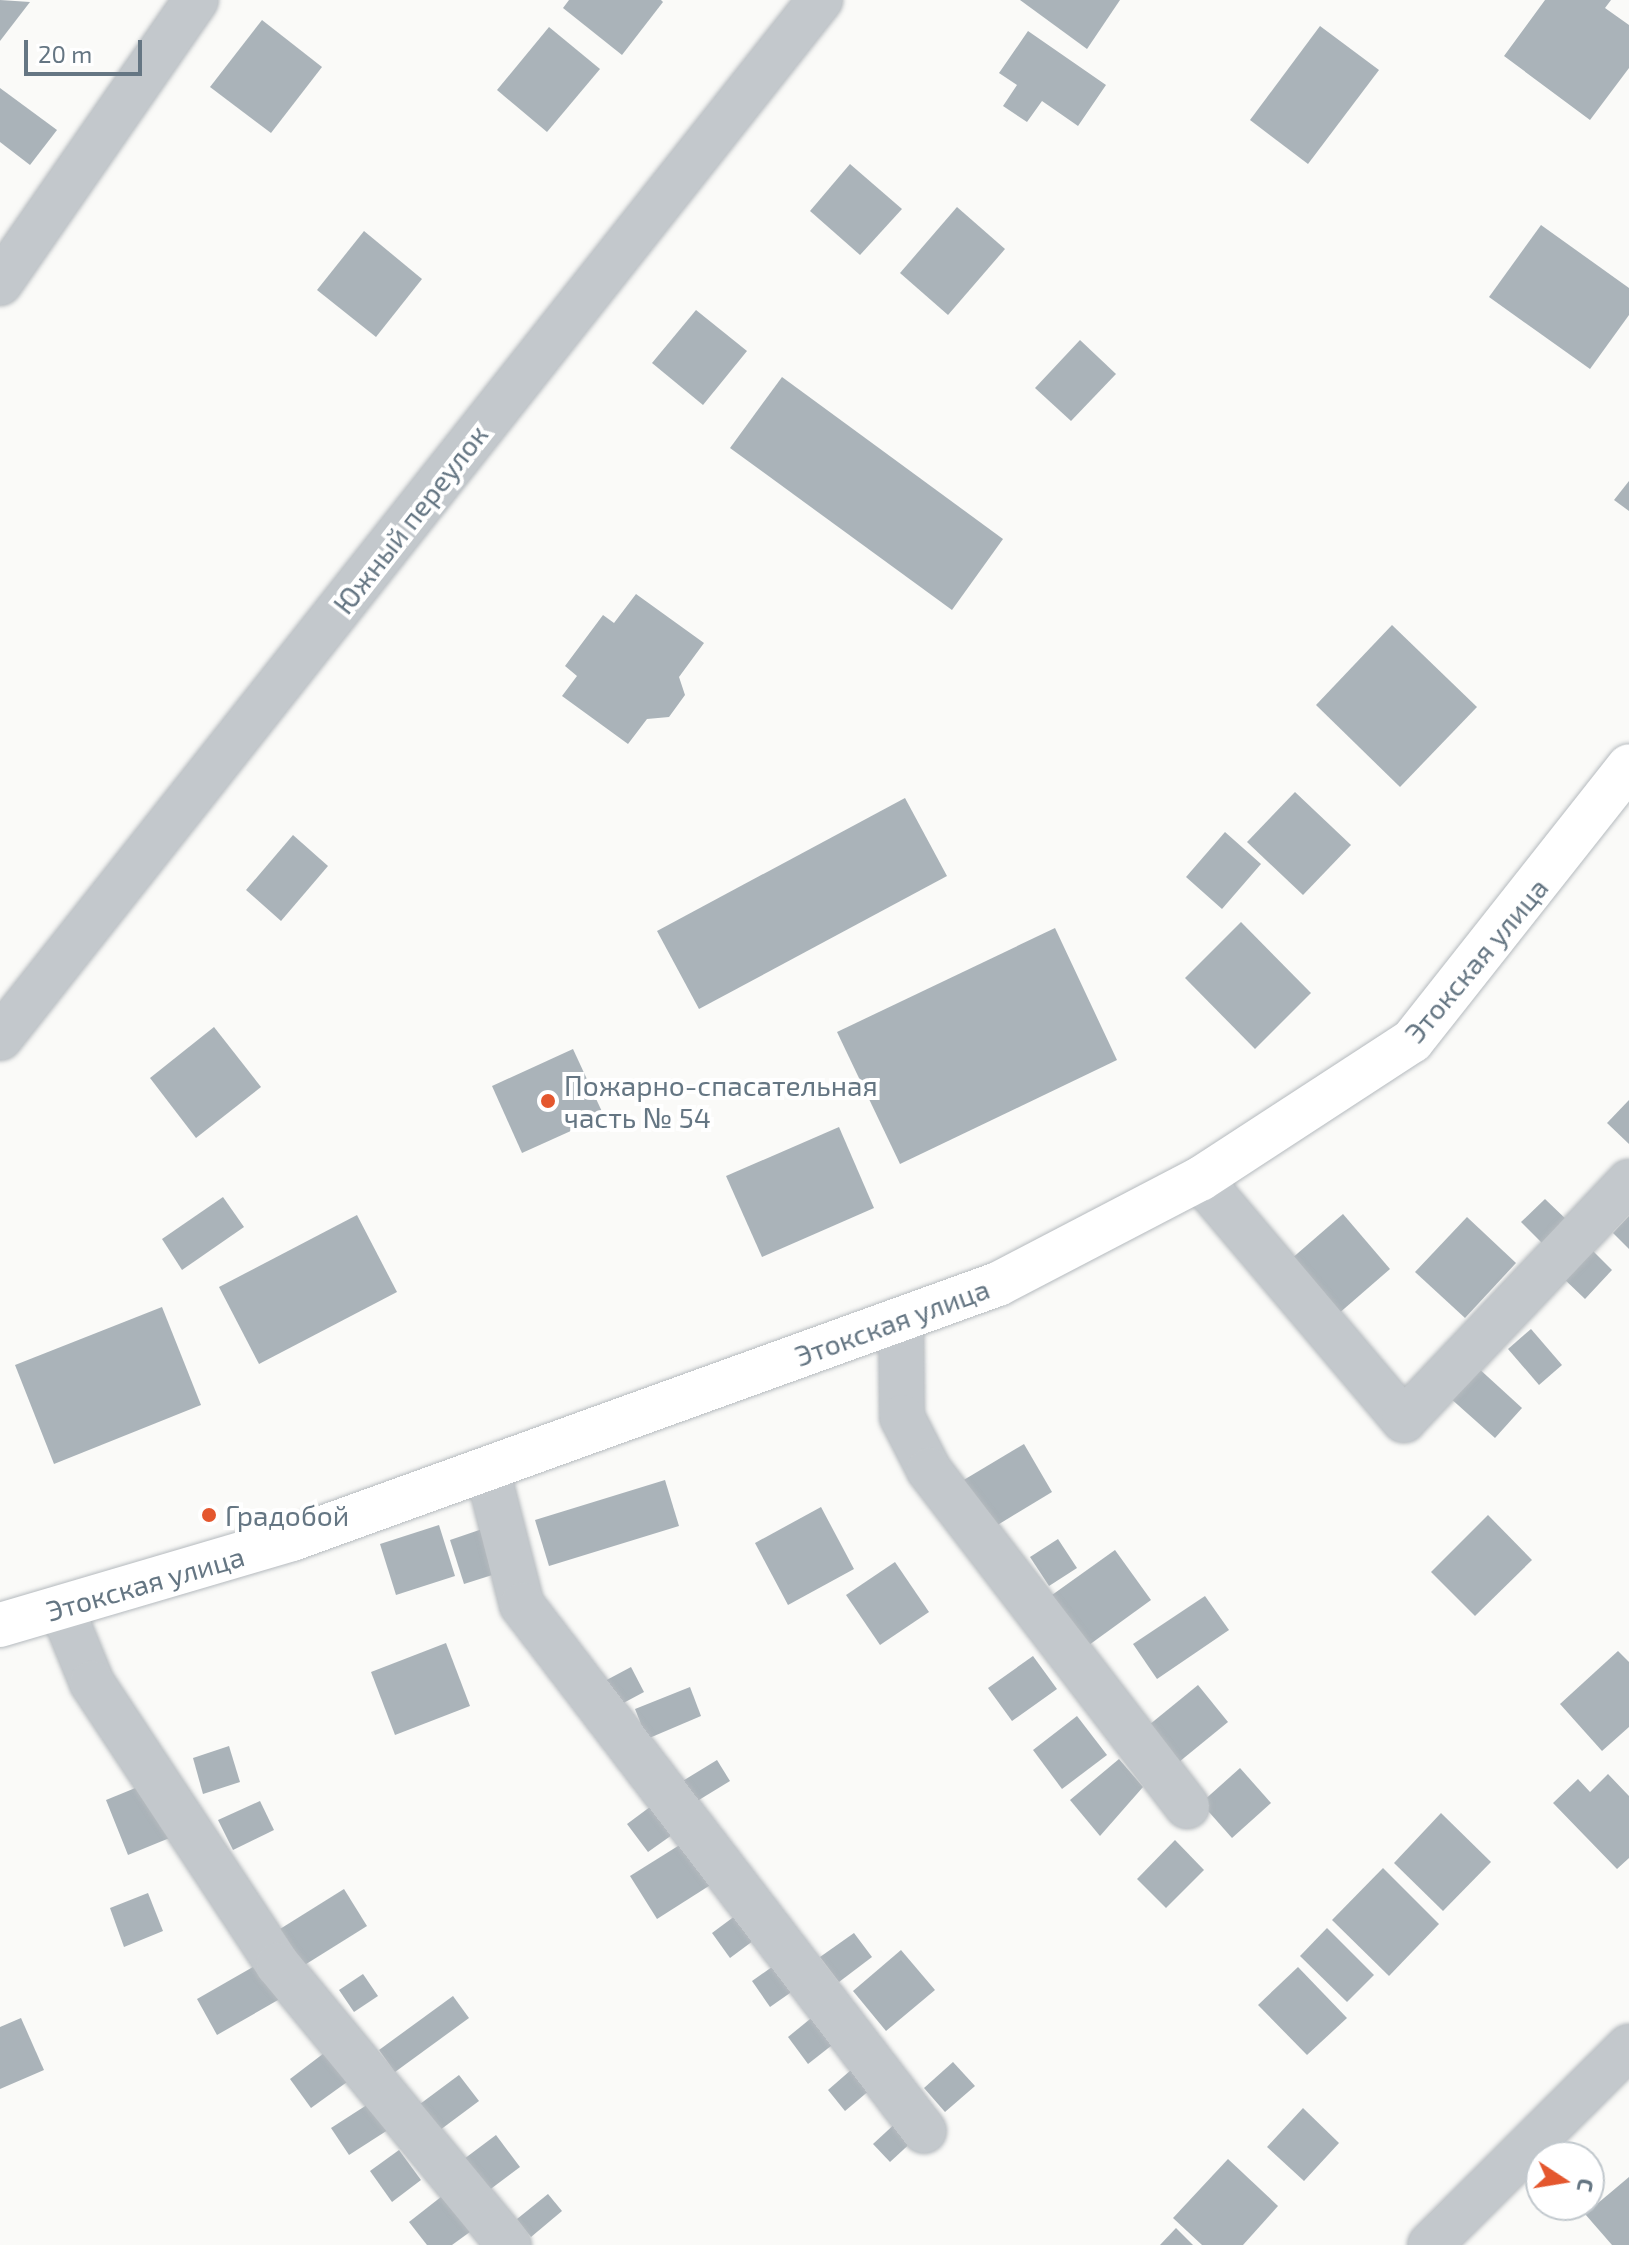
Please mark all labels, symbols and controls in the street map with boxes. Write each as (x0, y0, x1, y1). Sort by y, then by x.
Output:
scale bar (28, 24, 146, 74)
text: 20 m (38, 39, 92, 68)
street label: Южный переулок (326, 418, 494, 620)
street label: Этокская улица (1397, 871, 1555, 1049)
place label: Пожарно-спасательная часть № 54 (564, 1068, 878, 1134)
marker: Пожарно-спасательная часть № 54 (539, 1092, 557, 1110)
street label: Этокская улица (790, 1271, 994, 1373)
place label: Градобой (225, 1498, 349, 1532)
marker: Градобой (200, 1506, 218, 1524)
street label: Этокская улица (42, 1539, 248, 1627)
north arrow (1525, 2141, 1605, 2221)
text: С (1572, 2177, 1601, 2195)

